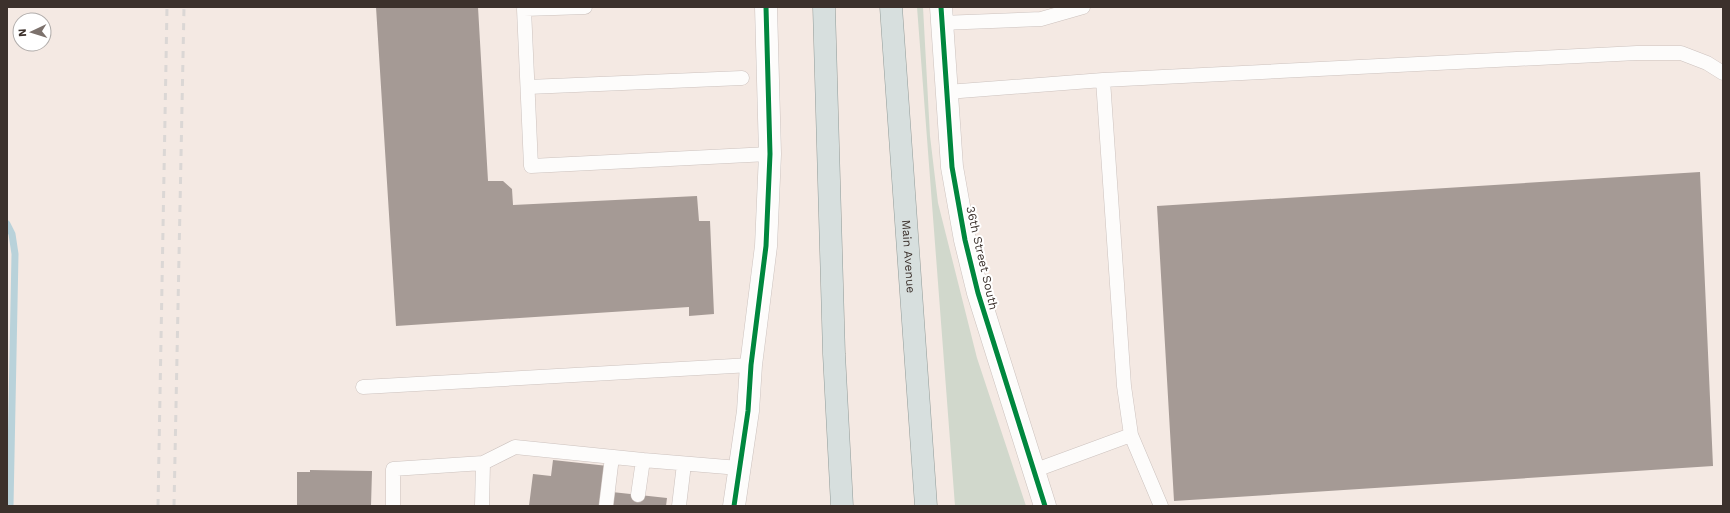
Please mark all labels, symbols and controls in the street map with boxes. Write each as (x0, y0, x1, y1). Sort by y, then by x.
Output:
north arrow (12, 12, 52, 52)
text: N (16, 28, 29, 37)
street label: 36th Street South (963, 205, 1001, 311)
street label: Main Avenue (899, 219, 918, 294)

